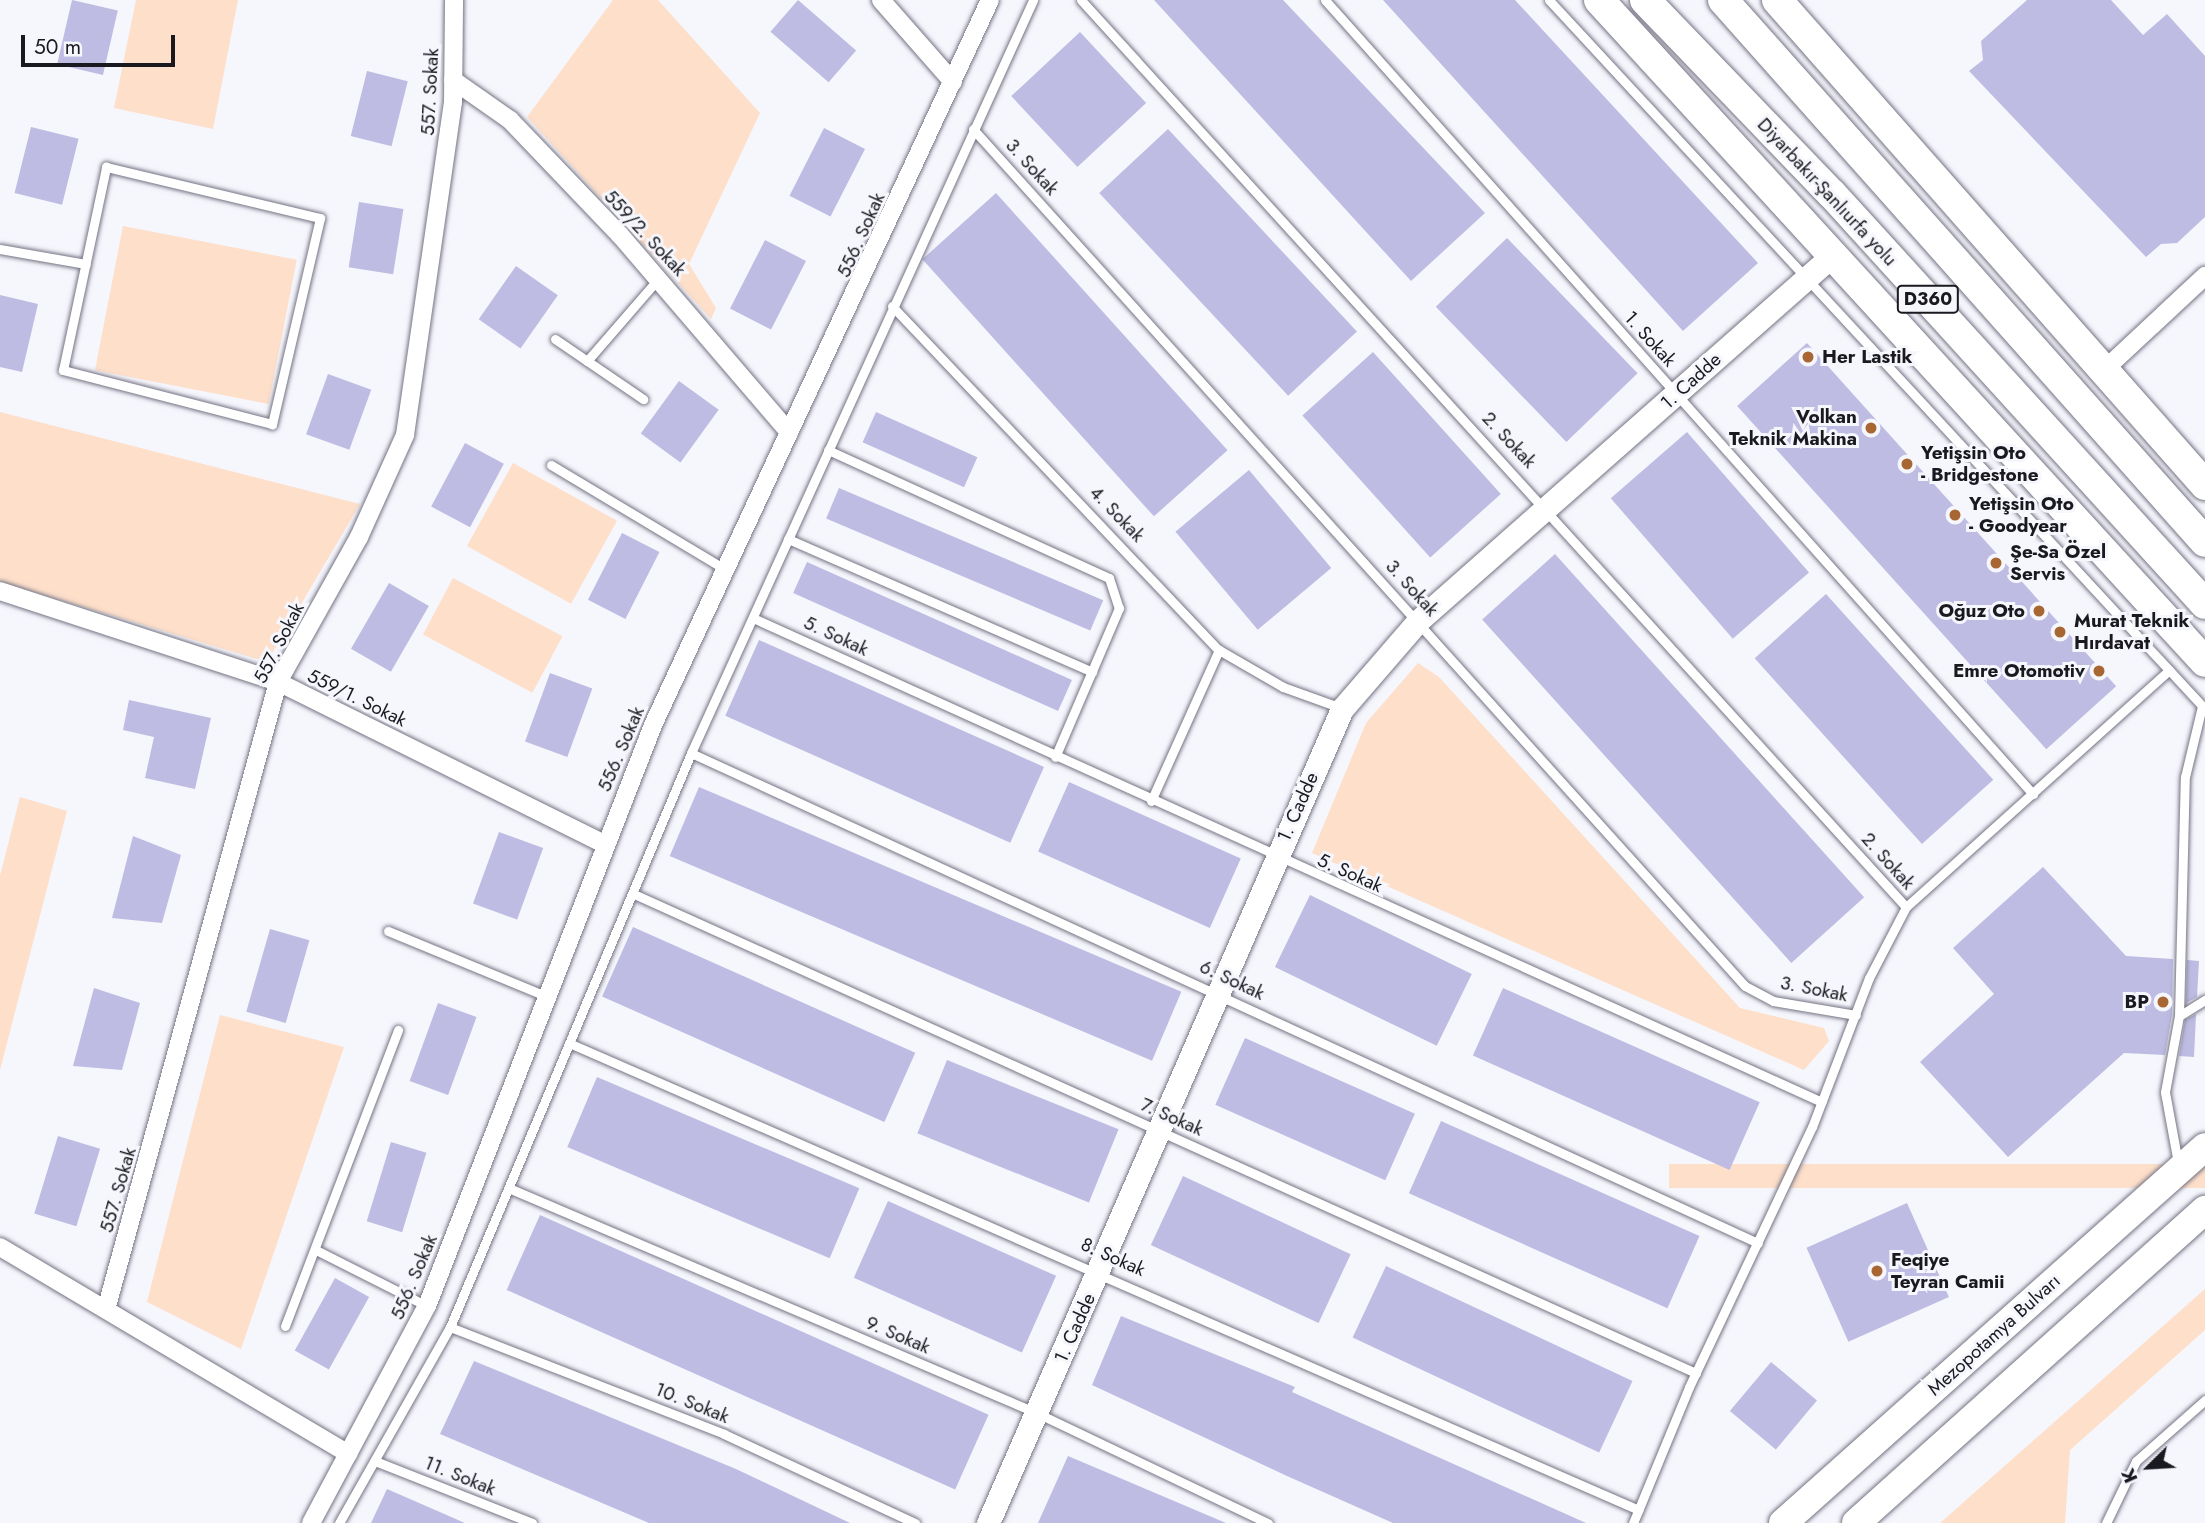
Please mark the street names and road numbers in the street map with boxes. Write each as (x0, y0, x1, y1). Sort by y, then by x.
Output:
street label: 557. Sokak (416, 48, 444, 136)
street label: Diyarbakır-Şanlıurfa yolu (1752, 113, 1902, 271)
street label: 3. Sokak (1001, 134, 1063, 200)
street label: 559/2. Sokak (599, 185, 691, 281)
street label: 556. Sokak (832, 189, 890, 281)
road number: D360 (1896, 284, 1960, 314)
street label: 1. Sokak (1619, 307, 1681, 371)
street label: 1. Cadde (1656, 348, 1726, 414)
street label: 2. Sokak (1477, 407, 1541, 473)
street label: 4. Sokak (1085, 481, 1149, 547)
street label: 3. Sokak (1381, 555, 1443, 621)
street label: 557. Sokak (249, 599, 309, 687)
street label: 5. Sokak (800, 611, 872, 661)
street label: 559/1. Sokak (304, 664, 410, 732)
street label: 556. Sokak (593, 703, 649, 795)
street label: 1. Cadde (1273, 769, 1323, 845)
street label: 2. Sokak (1856, 828, 1920, 894)
street label: 5. Sokak (1314, 849, 1386, 897)
street label: 6. Sokak (1196, 955, 1268, 1005)
street label: 3. Sokak (1778, 971, 1850, 1007)
street label: 7. Sokak (1137, 1093, 1207, 1141)
street label: 557. Sokak (95, 1145, 141, 1235)
street label: 556. Sokak (386, 1231, 442, 1323)
street label: 8. Sokak (1077, 1233, 1149, 1281)
street label: Mezopotamya Bulvarı (1923, 1270, 2065, 1400)
street label: 1. Cadde (1050, 1290, 1100, 1366)
street label: 9. Sokak (862, 1311, 934, 1359)
street label: 10. Sokak (652, 1378, 732, 1428)
street label: 11. Sokak (421, 1451, 499, 1501)

